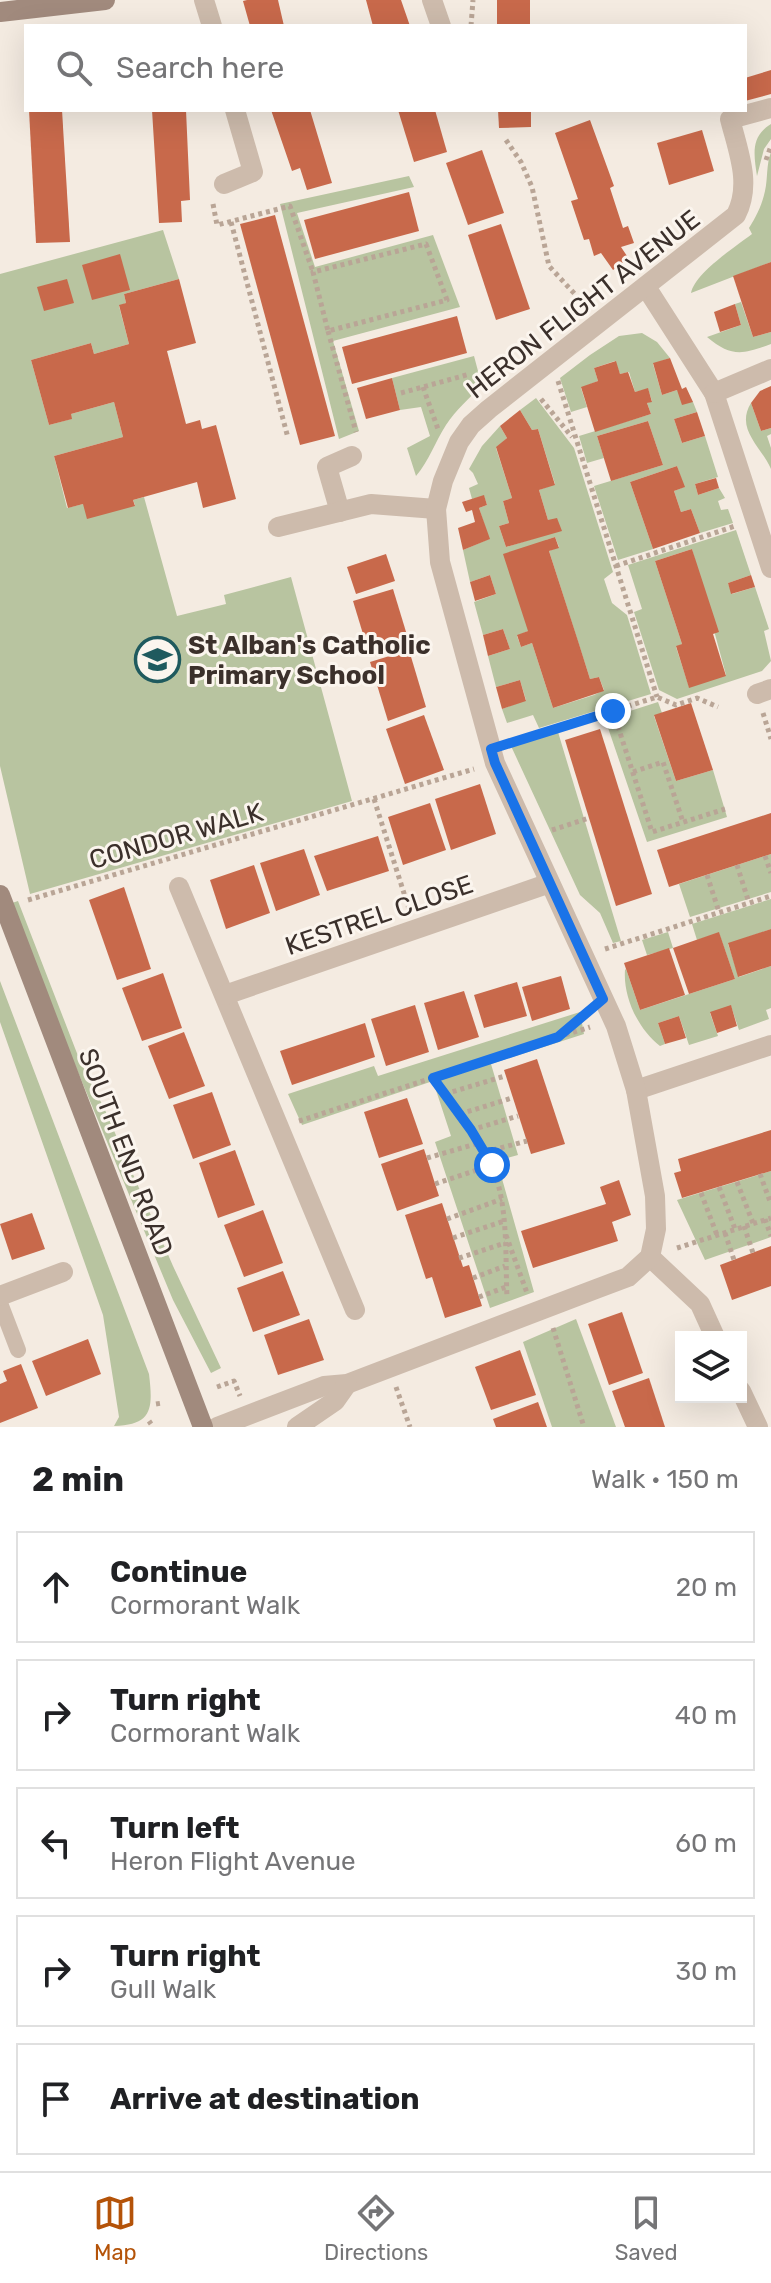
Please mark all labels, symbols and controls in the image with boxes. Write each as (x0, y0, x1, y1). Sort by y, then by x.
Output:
search box (24, 24, 747, 112)
icon: search (52, 46, 96, 90)
text: Search here (116, 50, 284, 86)
street label: HERON FLIGHT AVENUE (460, 204, 706, 405)
place label: St Alban's Catholic Primary School (188, 630, 431, 691)
school or university icon: St Alban's Catholic Primary School (133, 636, 181, 684)
route end (595, 693, 631, 729)
street label: CONDOR WALK (86, 797, 267, 876)
street label: KESTREL CLOSE (281, 869, 477, 962)
street label: SOUTH END ROAD (72, 1044, 179, 1260)
route start (474, 1147, 510, 1183)
map controls (675, 1331, 747, 1403)
button: layers (675, 1331, 747, 1403)
text: 2 min (32, 1459, 124, 1500)
text: Walk · 150 m (591, 1464, 739, 1495)
text: Continue (110, 1554, 247, 1590)
icon: ahead (34, 1565, 78, 1609)
text: 20 m (676, 1572, 737, 1603)
text: Cormorant Walk (110, 1590, 300, 1621)
text: Turn right (110, 1682, 261, 1718)
icon: right (34, 1693, 78, 1737)
text: 40 m (675, 1700, 737, 1731)
text: Cormorant Walk (110, 1718, 300, 1749)
text: Turn left (110, 1810, 240, 1846)
icon: left (34, 1821, 78, 1865)
text: 60 m (675, 1828, 737, 1859)
text: Heron Flight Avenue (110, 1846, 356, 1877)
text: Turn right (110, 1938, 261, 1974)
icon: right (34, 1949, 78, 1993)
text: 30 m (675, 1956, 737, 1987)
text: Gull Walk (110, 1974, 216, 2005)
icon: arrive (34, 2077, 78, 2121)
text: Arrive at destination (110, 2081, 420, 2117)
tab: Map (93, 2191, 137, 2266)
tab: Directions (324, 2191, 428, 2266)
tab: Saved (615, 2191, 678, 2266)

